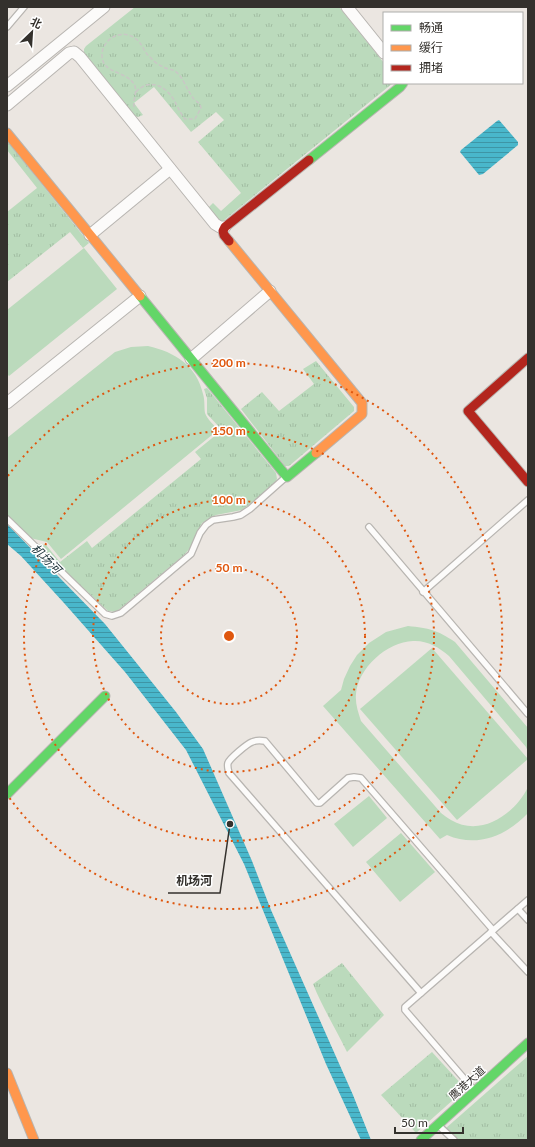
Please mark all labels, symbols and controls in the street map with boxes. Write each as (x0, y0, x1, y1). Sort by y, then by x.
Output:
north arrow (12, 12, 52, 52)
legend (383, 12, 523, 84)
text: 北 (29, 14, 44, 31)
text: 畅通 (419, 20, 443, 35)
text: 缓行 (419, 40, 443, 55)
text: 拥堵 (419, 60, 443, 75)
text: 200 m (212, 355, 246, 370)
text: 150 m (212, 423, 246, 438)
text: 100 m (212, 492, 246, 507)
water label: 机场河 (28, 541, 66, 578)
text: 50 m (216, 560, 242, 575)
centre of rings (222, 629, 236, 643)
callout: 机场河 (168, 869, 220, 893)
text: 机场河 (176, 873, 212, 888)
street label: 鹰港大道 (446, 1063, 487, 1102)
scale bar (395, 1109, 463, 1135)
text: 50 m (401, 1115, 428, 1130)

